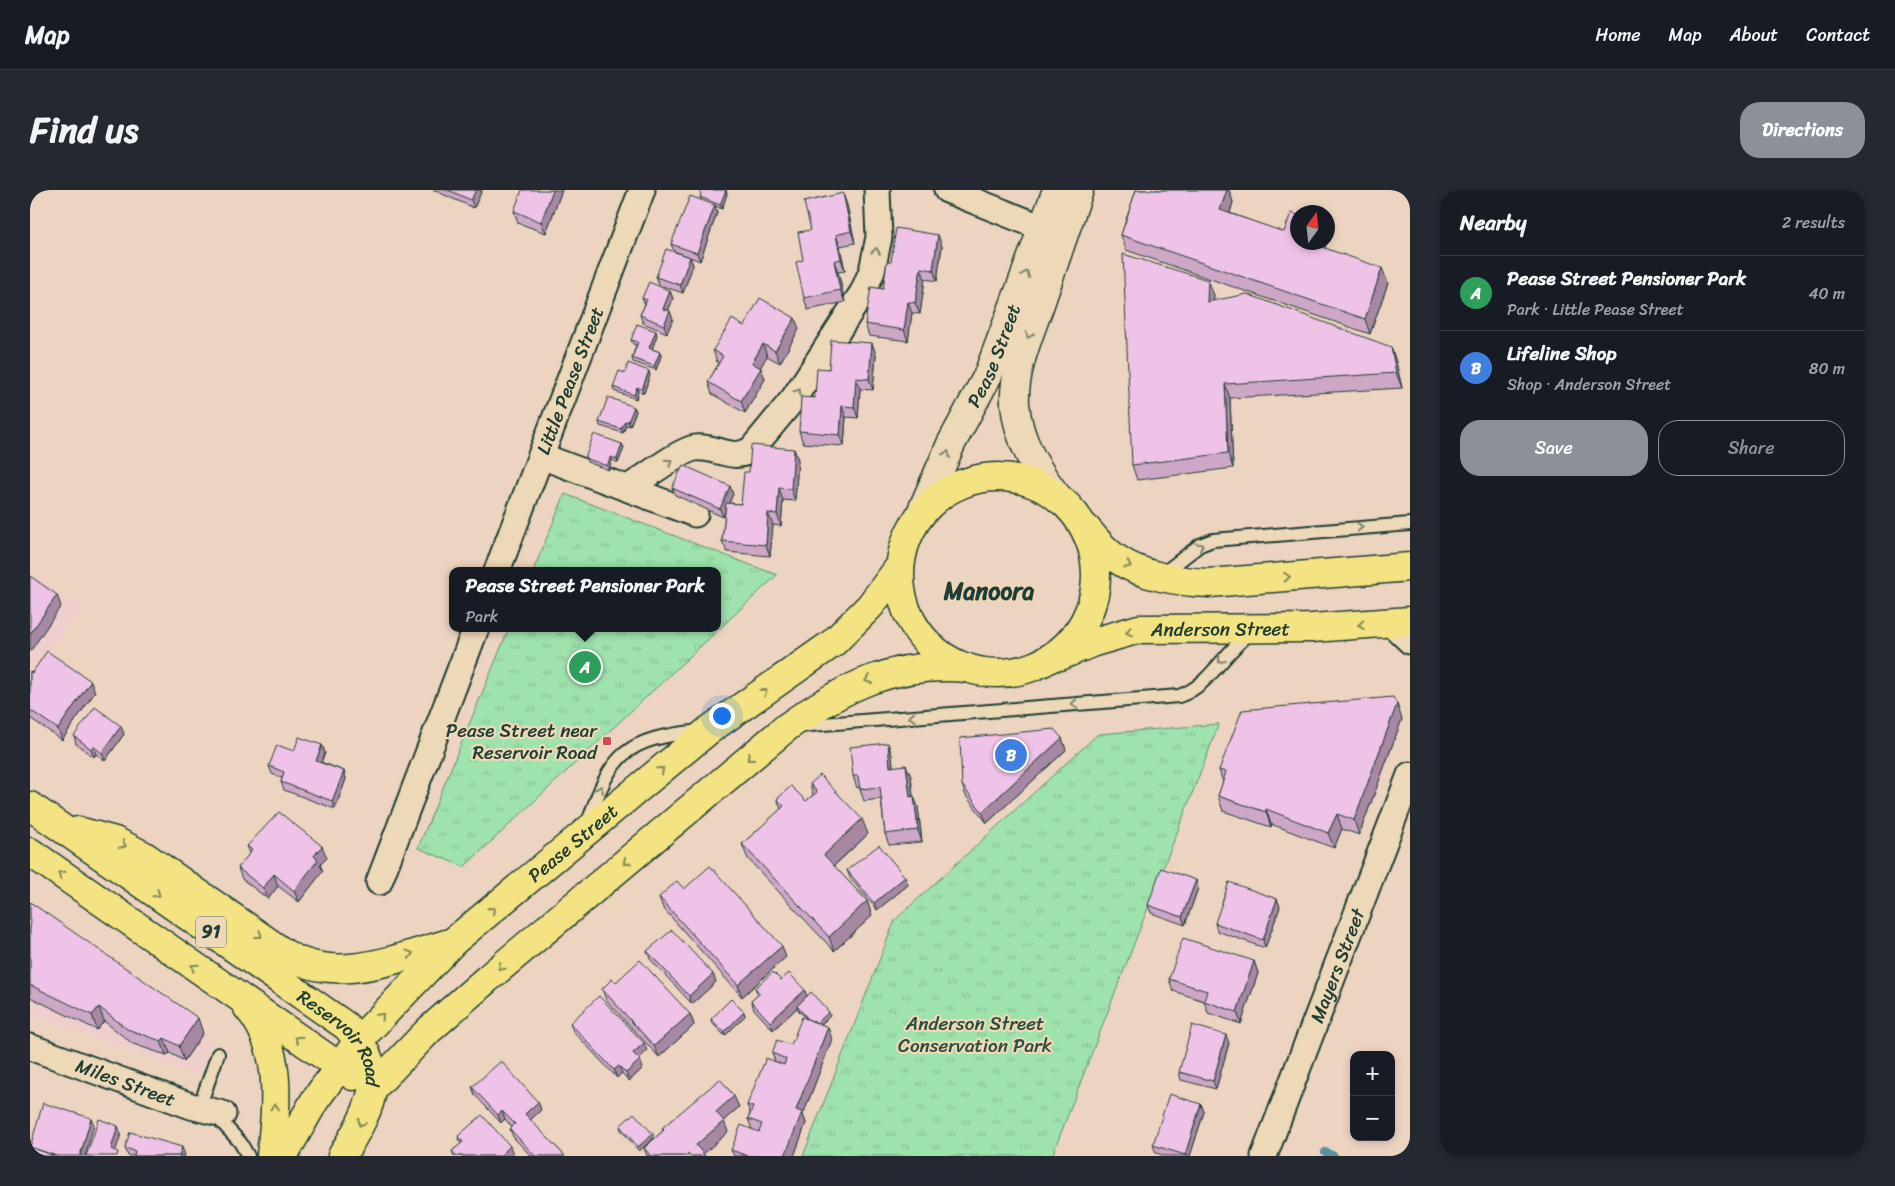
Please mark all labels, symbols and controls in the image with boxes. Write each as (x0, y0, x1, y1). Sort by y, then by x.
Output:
text: Map (25, 14, 69, 56)
text: Home (1596, 19, 1641, 51)
text: Map (1669, 19, 1702, 51)
text: About (1730, 19, 1778, 51)
text: Contact (1806, 19, 1870, 51)
text: Find us (30, 99, 138, 161)
button: Directions (1740, 102, 1865, 158)
text: Nearby (1460, 204, 1526, 242)
north arrow (1290, 205, 1335, 250)
text: 2 results (1782, 208, 1845, 237)
one-way arrow (871, 247, 881, 256)
text: Pease Street Pensioner Park (1507, 262, 1746, 295)
one-way arrow (1020, 270, 1030, 278)
text: A (1471, 279, 1481, 308)
text: 40 m (1808, 279, 1845, 308)
text: Park · Little Pease Street (1507, 295, 1684, 324)
street label: Pease Street (958, 299, 1030, 414)
street label: Little Pease Street (527, 302, 613, 459)
one-way arrow (1025, 331, 1035, 339)
text: Lifeline Shop (1507, 337, 1616, 370)
text: B (1471, 354, 1481, 383)
text: 80 m (1809, 354, 1845, 383)
text: Shop · Anderson Street (1507, 370, 1671, 399)
one-way arrow (792, 389, 801, 398)
button: Save (1460, 420, 1648, 476)
button: Share (1658, 420, 1845, 476)
one-way arrow (940, 450, 951, 459)
one-way arrow (663, 459, 672, 468)
one-way arrow (1356, 522, 1364, 533)
one-way arrow (1194, 542, 1203, 552)
one-way arrow (1122, 558, 1131, 568)
popup (449, 567, 721, 632)
text: Pease Street Pensioner Park (465, 569, 705, 602)
district label: Manoora (943, 570, 1034, 612)
one-way arrow (1283, 572, 1291, 583)
text: Park (465, 602, 498, 631)
street label: Anderson Street (1150, 612, 1290, 646)
one-way arrow (1357, 620, 1365, 631)
one-way arrow (1125, 626, 1134, 637)
pin: A (569, 648, 601, 686)
one-way arrow (1219, 654, 1227, 663)
one-way arrow (864, 674, 873, 684)
one-way arrow (758, 689, 767, 698)
one-way arrow (1070, 699, 1078, 710)
your location (709, 703, 735, 729)
one-way arrow (908, 711, 916, 722)
place label: Pease Street near Reservoir Road (446, 714, 598, 769)
marker: Pease Street near Reservoir Road (601, 735, 613, 747)
pin: B (995, 736, 1027, 774)
one-way arrow (747, 752, 756, 761)
one-way arrow (656, 766, 665, 775)
one-way arrow (593, 785, 604, 794)
street label: Pease Street (520, 796, 626, 891)
one-way arrow (118, 839, 127, 850)
one-way arrow (622, 857, 631, 866)
one-way arrow (57, 871, 67, 880)
one-way arrow (152, 888, 161, 898)
street label: Mayers Street (1300, 902, 1375, 1028)
one-way arrow (486, 907, 495, 916)
road number: 91 (196, 916, 226, 948)
one-way arrow (253, 929, 262, 938)
one-way arrow (406, 949, 414, 959)
one-way arrow (498, 961, 507, 970)
one-way arrow (191, 964, 200, 973)
street label: Reservoir Road (290, 981, 389, 1088)
park label: Anderson Street Conservation Park (898, 1007, 1052, 1062)
one-way arrow (375, 1012, 384, 1021)
one-way arrow (294, 1036, 304, 1045)
street label: Miles Street (71, 1049, 180, 1116)
map controls (1350, 1051, 1395, 1141)
button: + (1350, 1051, 1395, 1096)
button: − (1350, 1096, 1395, 1141)
one-way arrow (270, 1103, 281, 1111)
one-way arrow (357, 1118, 367, 1127)

